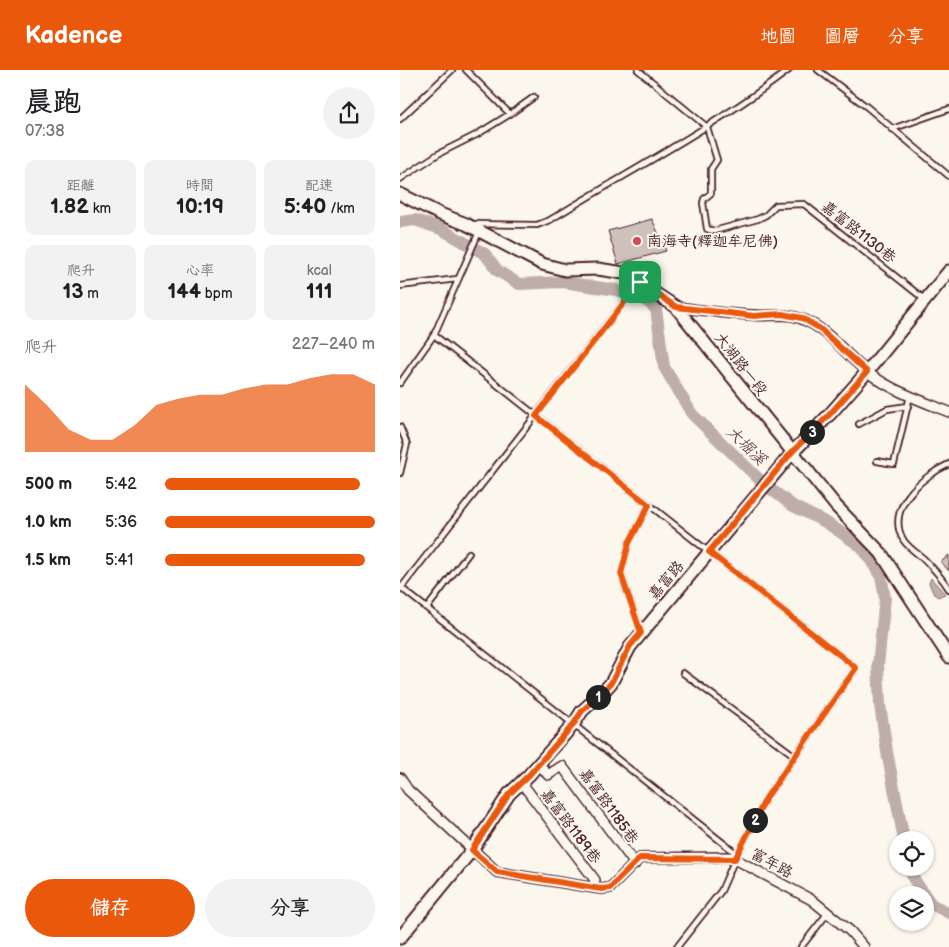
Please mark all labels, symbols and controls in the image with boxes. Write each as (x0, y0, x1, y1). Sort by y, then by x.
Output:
text: Kadence (25, 21, 122, 50)
text: 地圖 (760, 26, 796, 47)
text: 圖層 (824, 26, 860, 47)
text: 分享 (888, 26, 924, 47)
text: 晨跑 (25, 86, 81, 119)
button: share (323, 87, 375, 139)
text: 07:38 (25, 122, 65, 141)
text: 距離 (67, 177, 95, 194)
text: 時間 (186, 177, 214, 194)
text: 配速 (305, 177, 333, 194)
text: 1.82 (50, 194, 89, 219)
text: 10:19 (176, 194, 224, 219)
text: 5:40 (284, 194, 326, 219)
street label: 嘉富路1130巷 (818, 197, 900, 267)
text: km (89, 200, 111, 217)
text: /km (326, 200, 355, 217)
place label: 南海寺(釋迦牟尼佛) (647, 232, 778, 251)
marker: 南海寺(釋迦牟尼佛) (631, 235, 643, 247)
pin (619, 261, 661, 303)
text: 爬升 (67, 262, 95, 279)
text: 心率 (186, 262, 214, 279)
text: kcal (307, 262, 332, 279)
icon: arrive (626, 268, 654, 296)
text: 13 (62, 279, 84, 304)
text: 144 (168, 279, 201, 304)
text: 111 (306, 279, 333, 304)
text: m (84, 285, 99, 302)
text: bpm (201, 285, 232, 302)
street label: 大湖路一段 (710, 329, 771, 400)
text: 227–240 m (292, 335, 375, 354)
text: 爬升 (25, 338, 57, 357)
pin: 3 (800, 420, 824, 444)
water label: 大堀溪 (722, 423, 771, 470)
text: 3 (808, 424, 817, 441)
text: 500 m (25, 475, 72, 494)
text: 5:42 (105, 475, 137, 494)
text: 1.0 km (25, 513, 72, 532)
text: 5:36 (105, 513, 137, 532)
text: 1.5 km (25, 551, 71, 570)
text: 5:41 (105, 551, 133, 570)
street label: 嘉富路 (645, 557, 688, 604)
pin: 1 (586, 684, 610, 710)
text: 1 (596, 689, 601, 706)
street label: 嘉富路1185巷 (575, 765, 642, 848)
street label: 嘉富路1189巷 (536, 785, 605, 868)
pin: 2 (742, 808, 768, 832)
text: 2 (751, 812, 760, 829)
map controls (889, 831, 934, 931)
button: locate (889, 831, 934, 876)
street label: 富年路 (747, 844, 796, 882)
button: 儲存 (25, 879, 195, 937)
button: 分享 (205, 879, 375, 937)
button: layers (889, 886, 934, 931)

